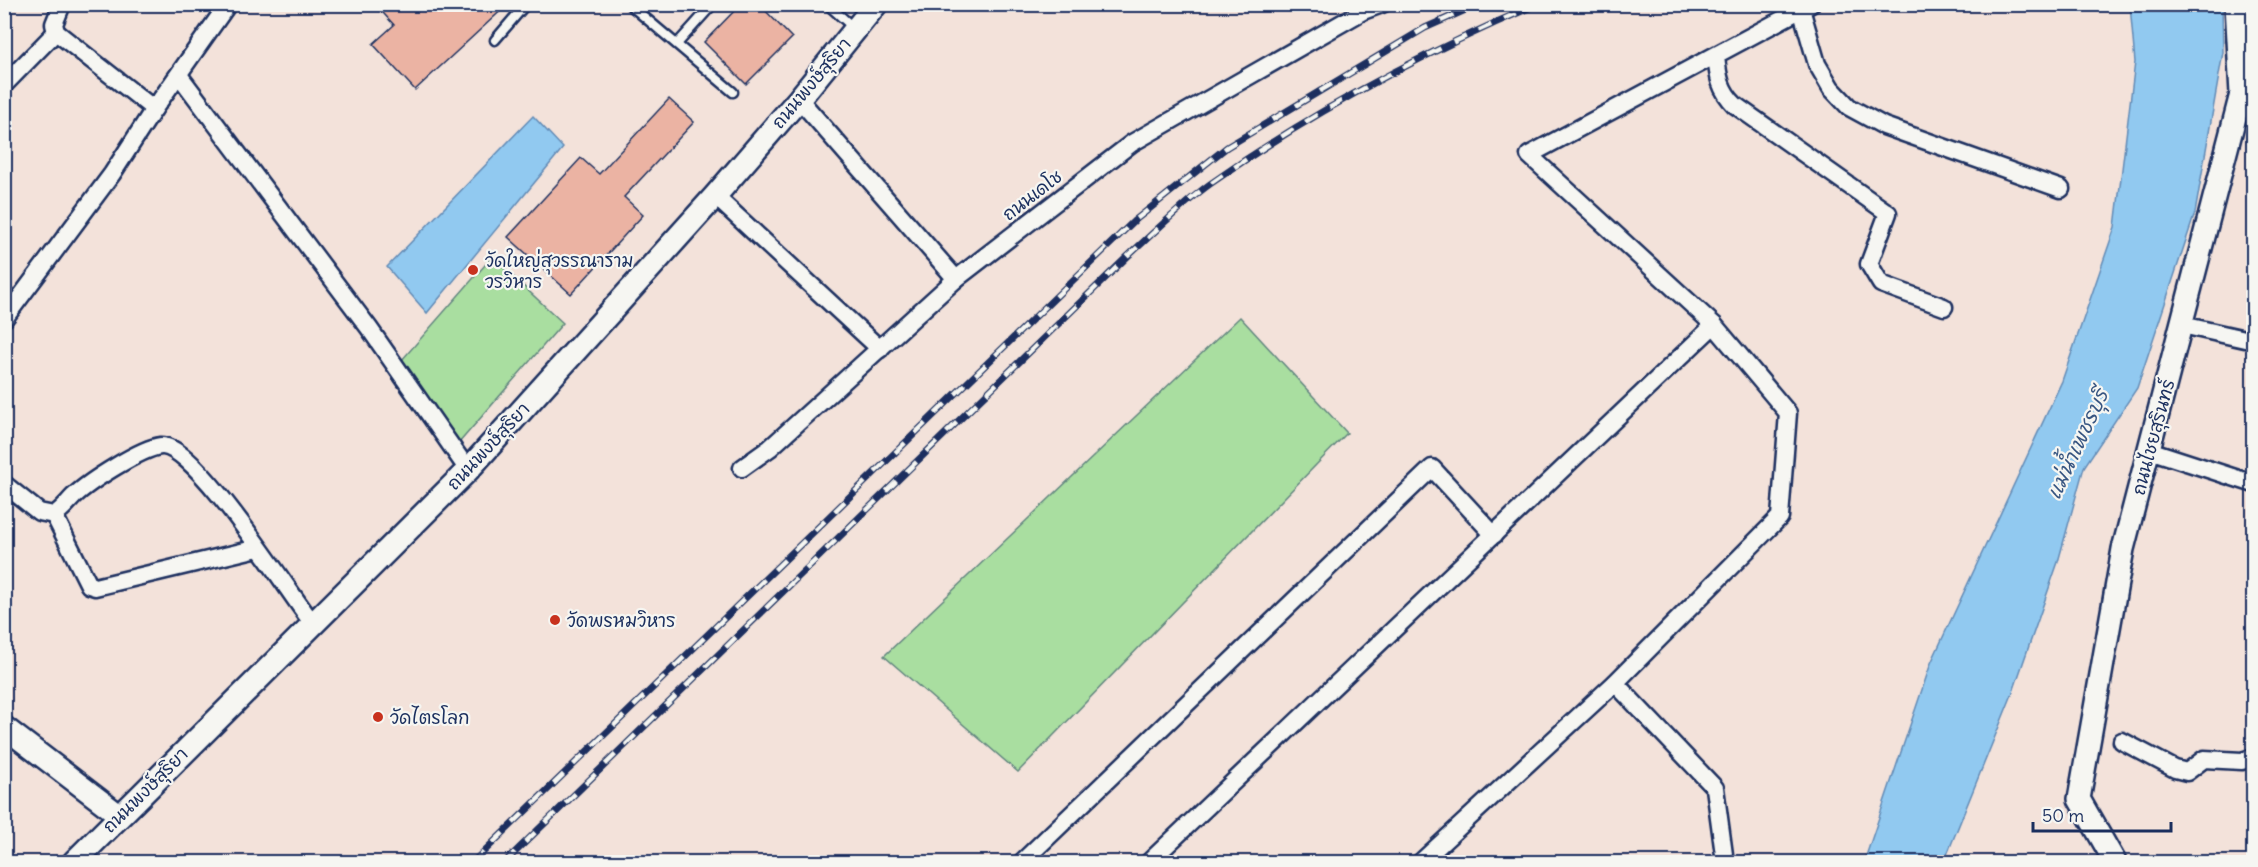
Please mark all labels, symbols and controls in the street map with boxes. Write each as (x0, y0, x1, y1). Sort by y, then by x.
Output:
street label: ถนนพงษ์สุริยา (766, 32, 858, 135)
street label: ถนนเดโช (997, 164, 1067, 225)
place label: วัดใหญ่สุวรรณาราม วรวิหาร (485, 248, 634, 293)
marker: วัดใหญ่สุวรรณาราม วรวิหาร (466, 263, 480, 277)
street label: ถนนไชยสุรินทร์ (2126, 376, 2183, 498)
water label: แม่น้ำเพชรบุรี (2036, 379, 2118, 504)
street label: ถนนพงษ์สุริยา (441, 397, 537, 497)
place label: วัดพรหมวิหาร (567, 609, 676, 632)
marker: วัดพรหมวิหาร (548, 613, 562, 627)
place label: วัดไตรโลก (390, 705, 470, 729)
marker: วัดไตรโลก (371, 710, 385, 724)
street label: ถนนพงษ์สุริยา (97, 742, 195, 840)
scale bar (2033, 795, 2171, 833)
text: 50 m (2042, 804, 2084, 827)

